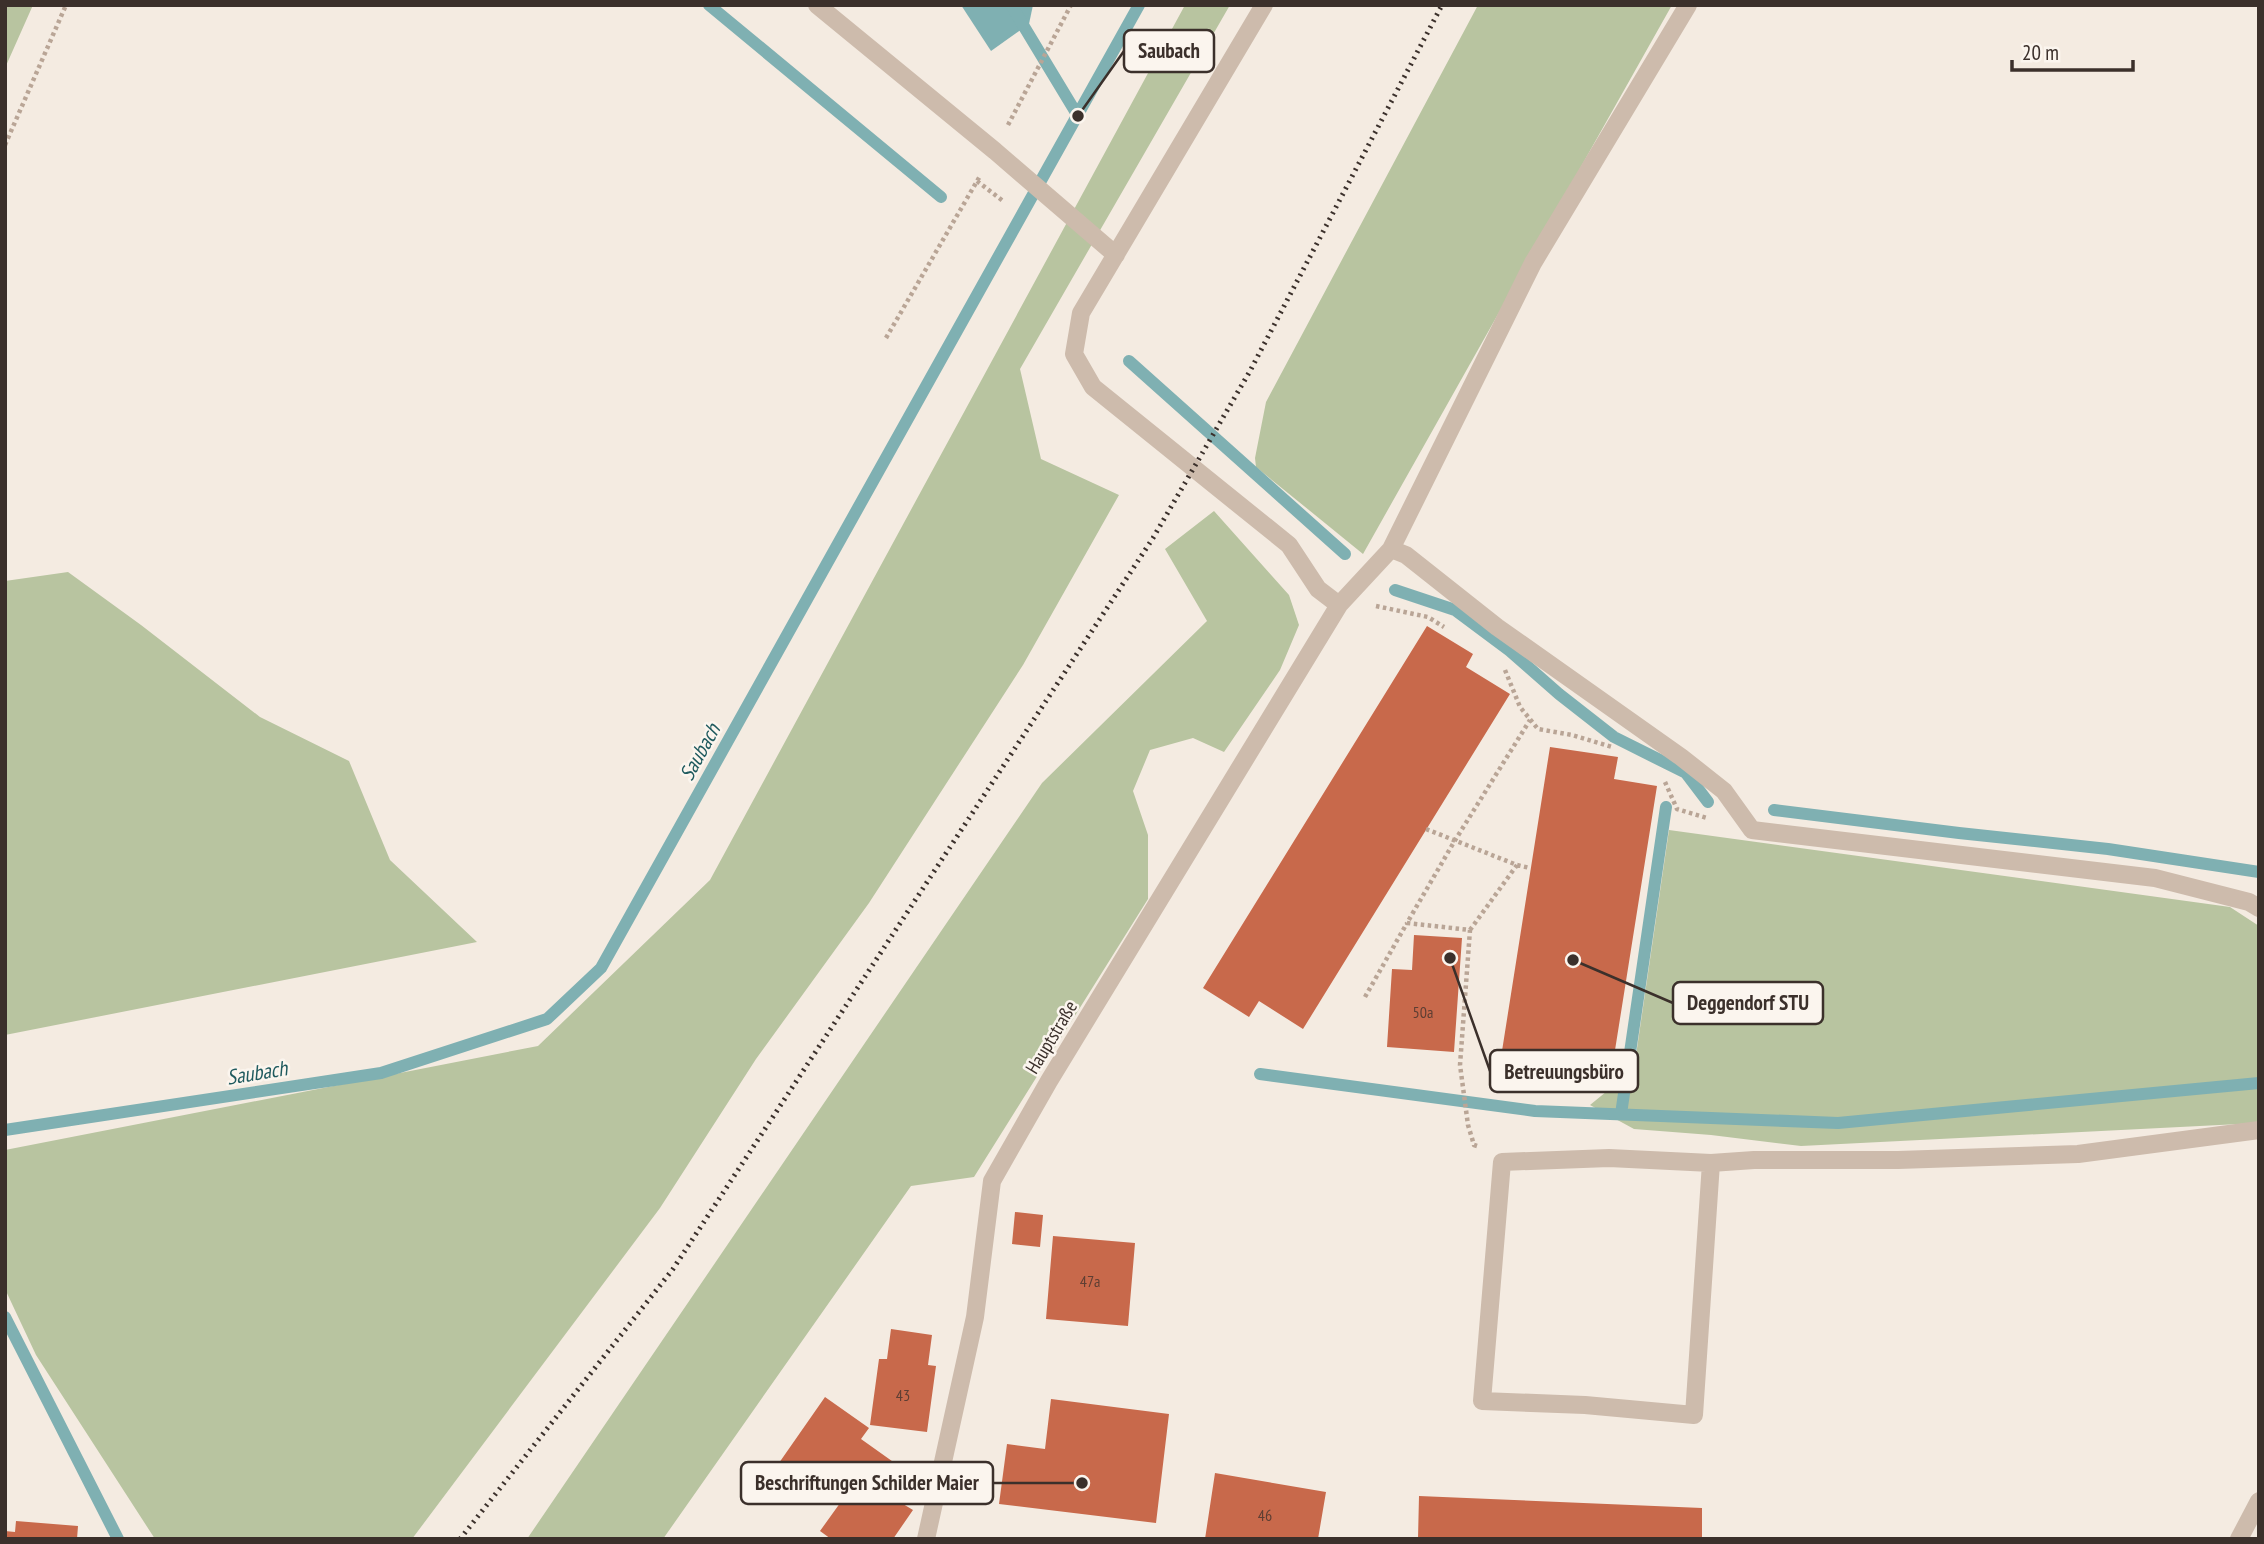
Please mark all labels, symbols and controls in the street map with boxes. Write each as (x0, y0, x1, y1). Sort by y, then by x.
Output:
scale bar (2012, 28, 2133, 72)
callout: Saubach (1124, 30, 1214, 72)
text: Saubach (1138, 37, 1200, 64)
text: 20 m (2022, 39, 2059, 66)
water label: Saubach (673, 717, 727, 785)
callout: Deggendorf STU (1673, 982, 1823, 1024)
text: Deggendorf STU (1687, 989, 1809, 1016)
street label: Hauptstraße (1020, 996, 1082, 1078)
house number: 50a (1413, 1002, 1433, 1022)
callout: Betreuungsbüro (1490, 1050, 1638, 1092)
water label: Saubach (225, 1054, 291, 1091)
text: Betreuungsbüro (1504, 1058, 1624, 1085)
house number: 47a (1080, 1271, 1100, 1291)
house number: 43 (896, 1385, 910, 1405)
callout: Beschriftungen Schilder Maier (741, 1462, 993, 1504)
text: Beschriftungen Schilder Maier (755, 1469, 980, 1496)
house number: 46 (1258, 1505, 1272, 1525)

